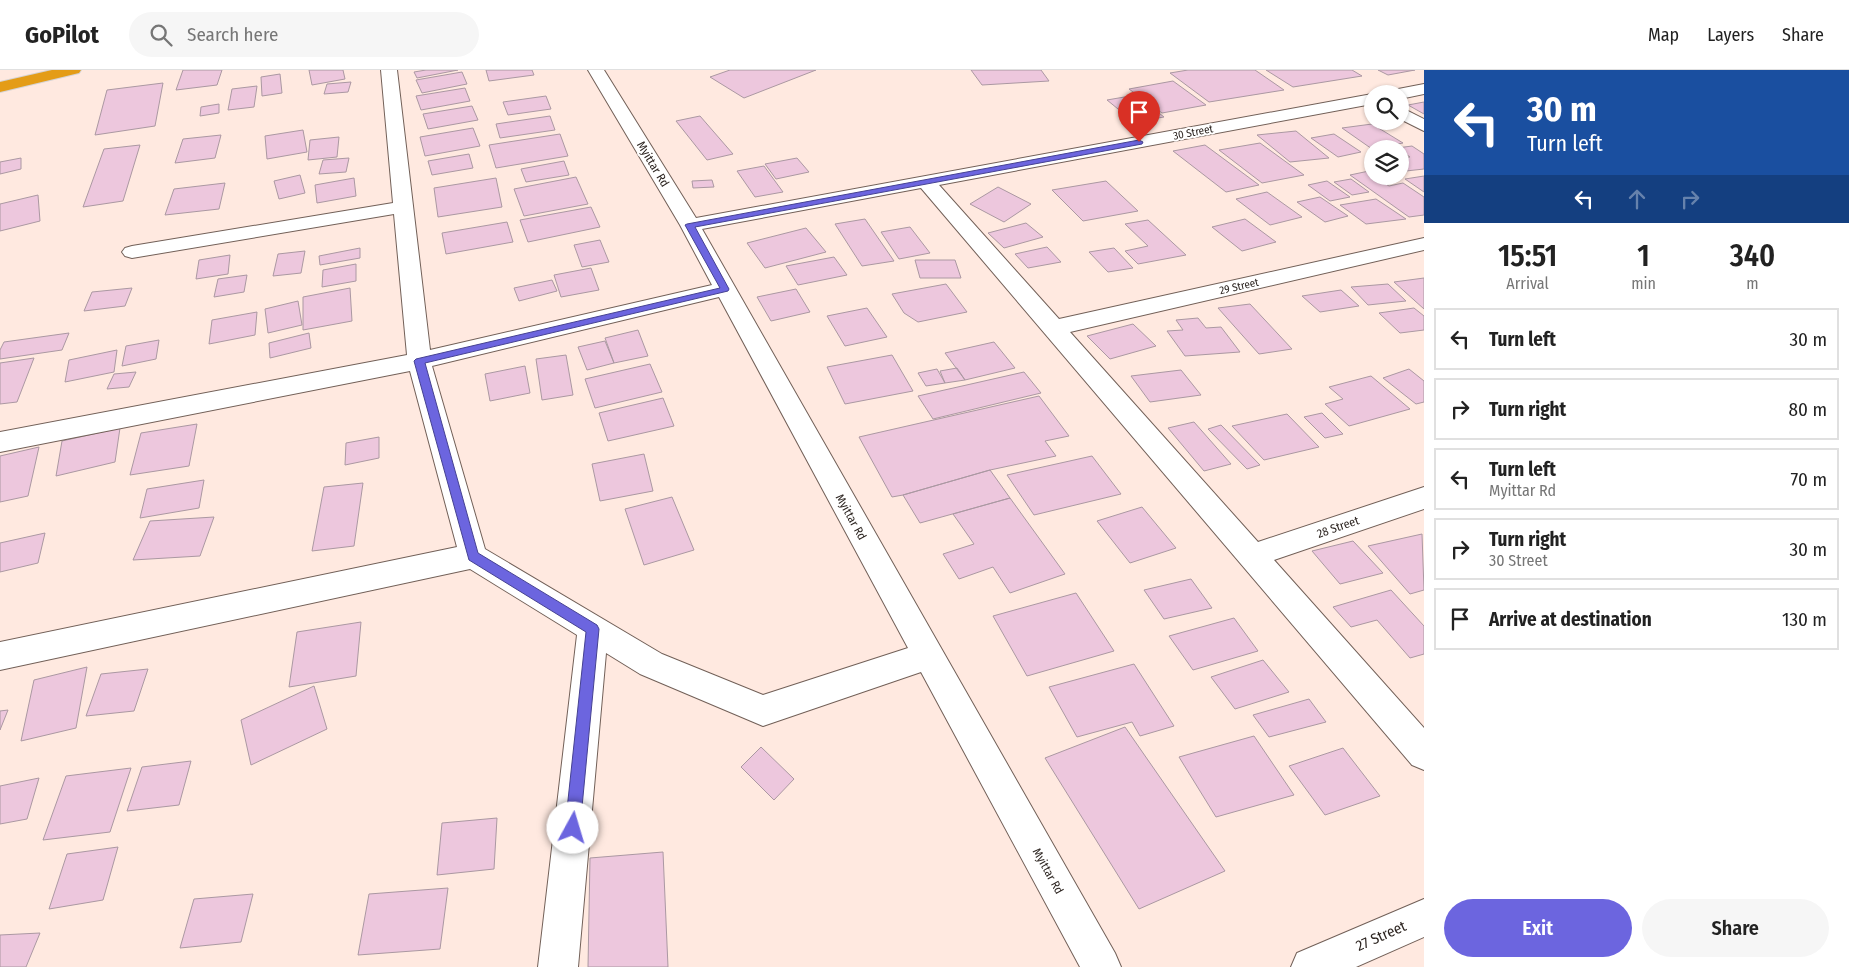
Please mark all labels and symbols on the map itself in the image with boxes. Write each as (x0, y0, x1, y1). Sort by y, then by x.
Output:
pin (1118, 91, 1160, 142)
street label: 30 Street (1172, 122, 1215, 143)
street label: Myittar Rd (634, 139, 672, 189)
street label: 29 Street (1218, 276, 1260, 297)
street label: Myittar Rd (833, 492, 869, 542)
street label: 28 Street (1315, 513, 1361, 541)
position arrow (546, 801, 598, 853)
street label: Myittar Rd (1030, 846, 1066, 896)
street label: 27 Street (1353, 917, 1409, 955)

